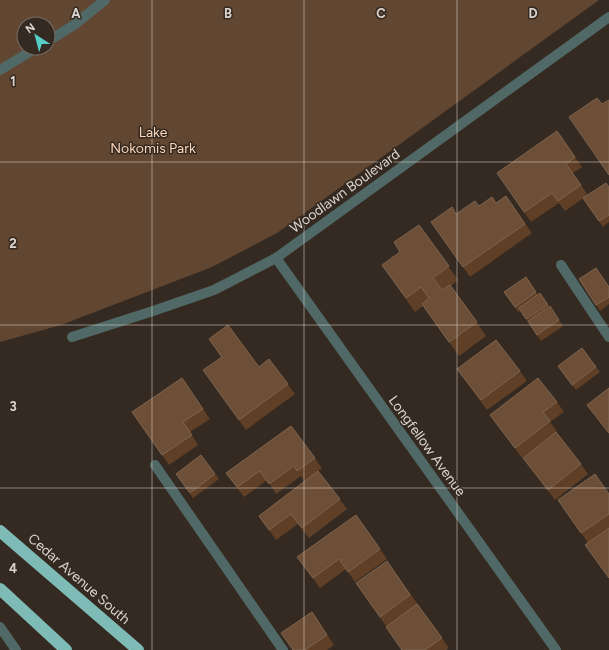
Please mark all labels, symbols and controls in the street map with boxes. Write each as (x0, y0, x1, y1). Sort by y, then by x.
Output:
text: A (71, 6, 81, 21)
text: B (224, 6, 232, 21)
text: C (376, 6, 386, 21)
text: D (528, 6, 538, 21)
north arrow (16, 16, 56, 56)
text: N (23, 21, 38, 36)
text: 1 (10, 74, 16, 89)
park label: Lake Nokomis Park (110, 124, 196, 157)
street label: Woodlawn Boulevard (287, 145, 403, 237)
text: 2 (9, 236, 17, 251)
street label: Longfellow Avenue (385, 392, 469, 500)
text: 3 (9, 399, 17, 414)
street label: Cedar Avenue South (24, 530, 134, 628)
text: 4 (9, 561, 17, 576)

